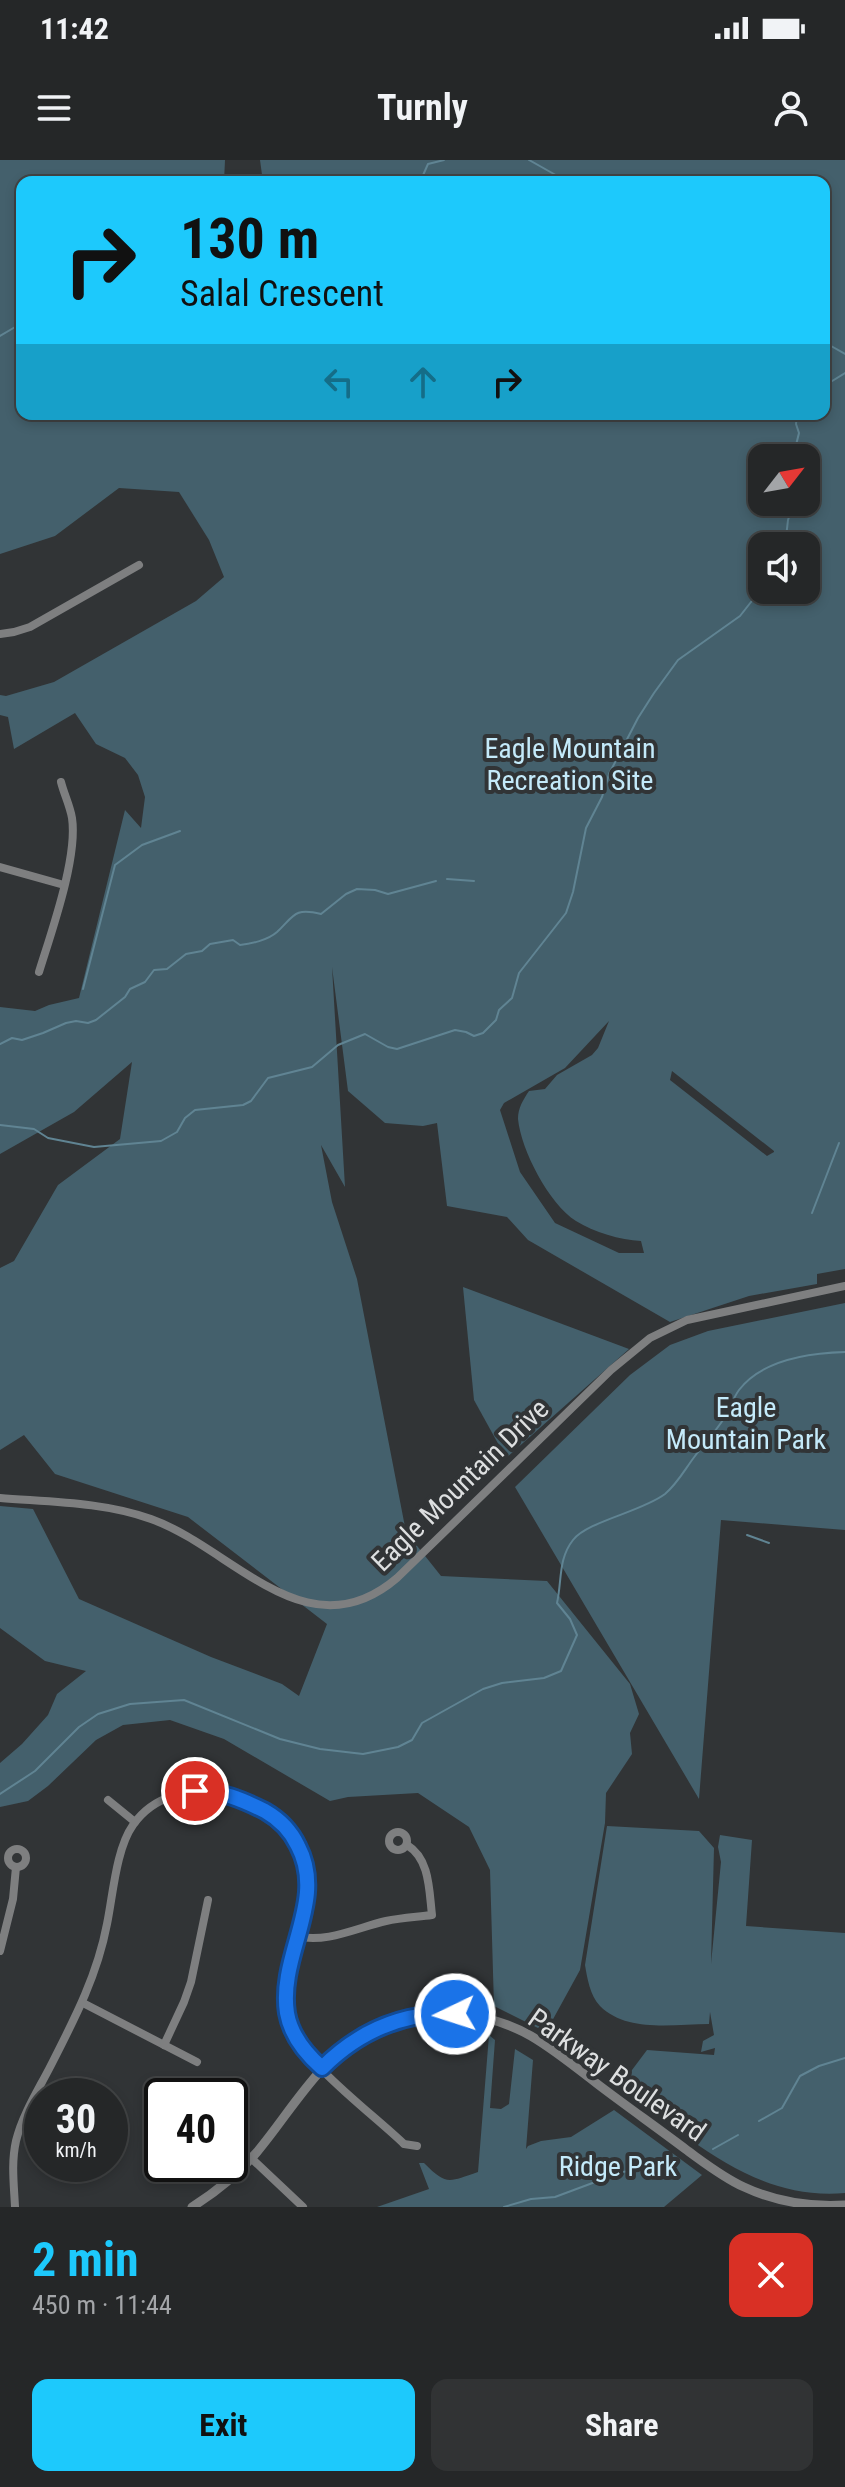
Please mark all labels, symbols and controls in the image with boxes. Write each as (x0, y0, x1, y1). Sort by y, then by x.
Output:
text: 11:42 (40, 11, 109, 46)
icon: menu (32, 86, 76, 130)
icon: person (769, 86, 813, 130)
text: Turnly (377, 87, 468, 129)
text: 130 m (180, 206, 319, 272)
icon: right (48, 208, 152, 312)
text: Salal Crescent (180, 273, 384, 315)
icon: left (317, 360, 361, 404)
icon: ahead (401, 360, 445, 404)
icon: right (485, 360, 529, 404)
north arrow (748, 444, 820, 516)
map controls (748, 444, 820, 604)
button: sound (748, 532, 820, 604)
park label: Eagle Mountain Recreation Site (484, 732, 656, 797)
park label: Eagle Mountain Park (666, 1391, 827, 1456)
street label: Eagle Mountain Drive (365, 1392, 555, 1578)
pin (161, 1757, 229, 1825)
icon: arrive (173, 1769, 217, 1813)
position arrow (413, 1972, 497, 2056)
street label: Parkway Boulevard (522, 2002, 712, 2148)
speed limit sign: 40 (144, 2078, 248, 2182)
text: 30 (56, 2096, 96, 2143)
text: km/h (55, 2138, 97, 2162)
park label: Ridge Park (559, 2150, 678, 2183)
text: 2 min (32, 2231, 139, 2288)
button: close (729, 2233, 813, 2317)
text: 450 m · 11:44 (32, 2290, 172, 2320)
button: Exit (32, 2379, 415, 2471)
button: Share (431, 2379, 813, 2471)

